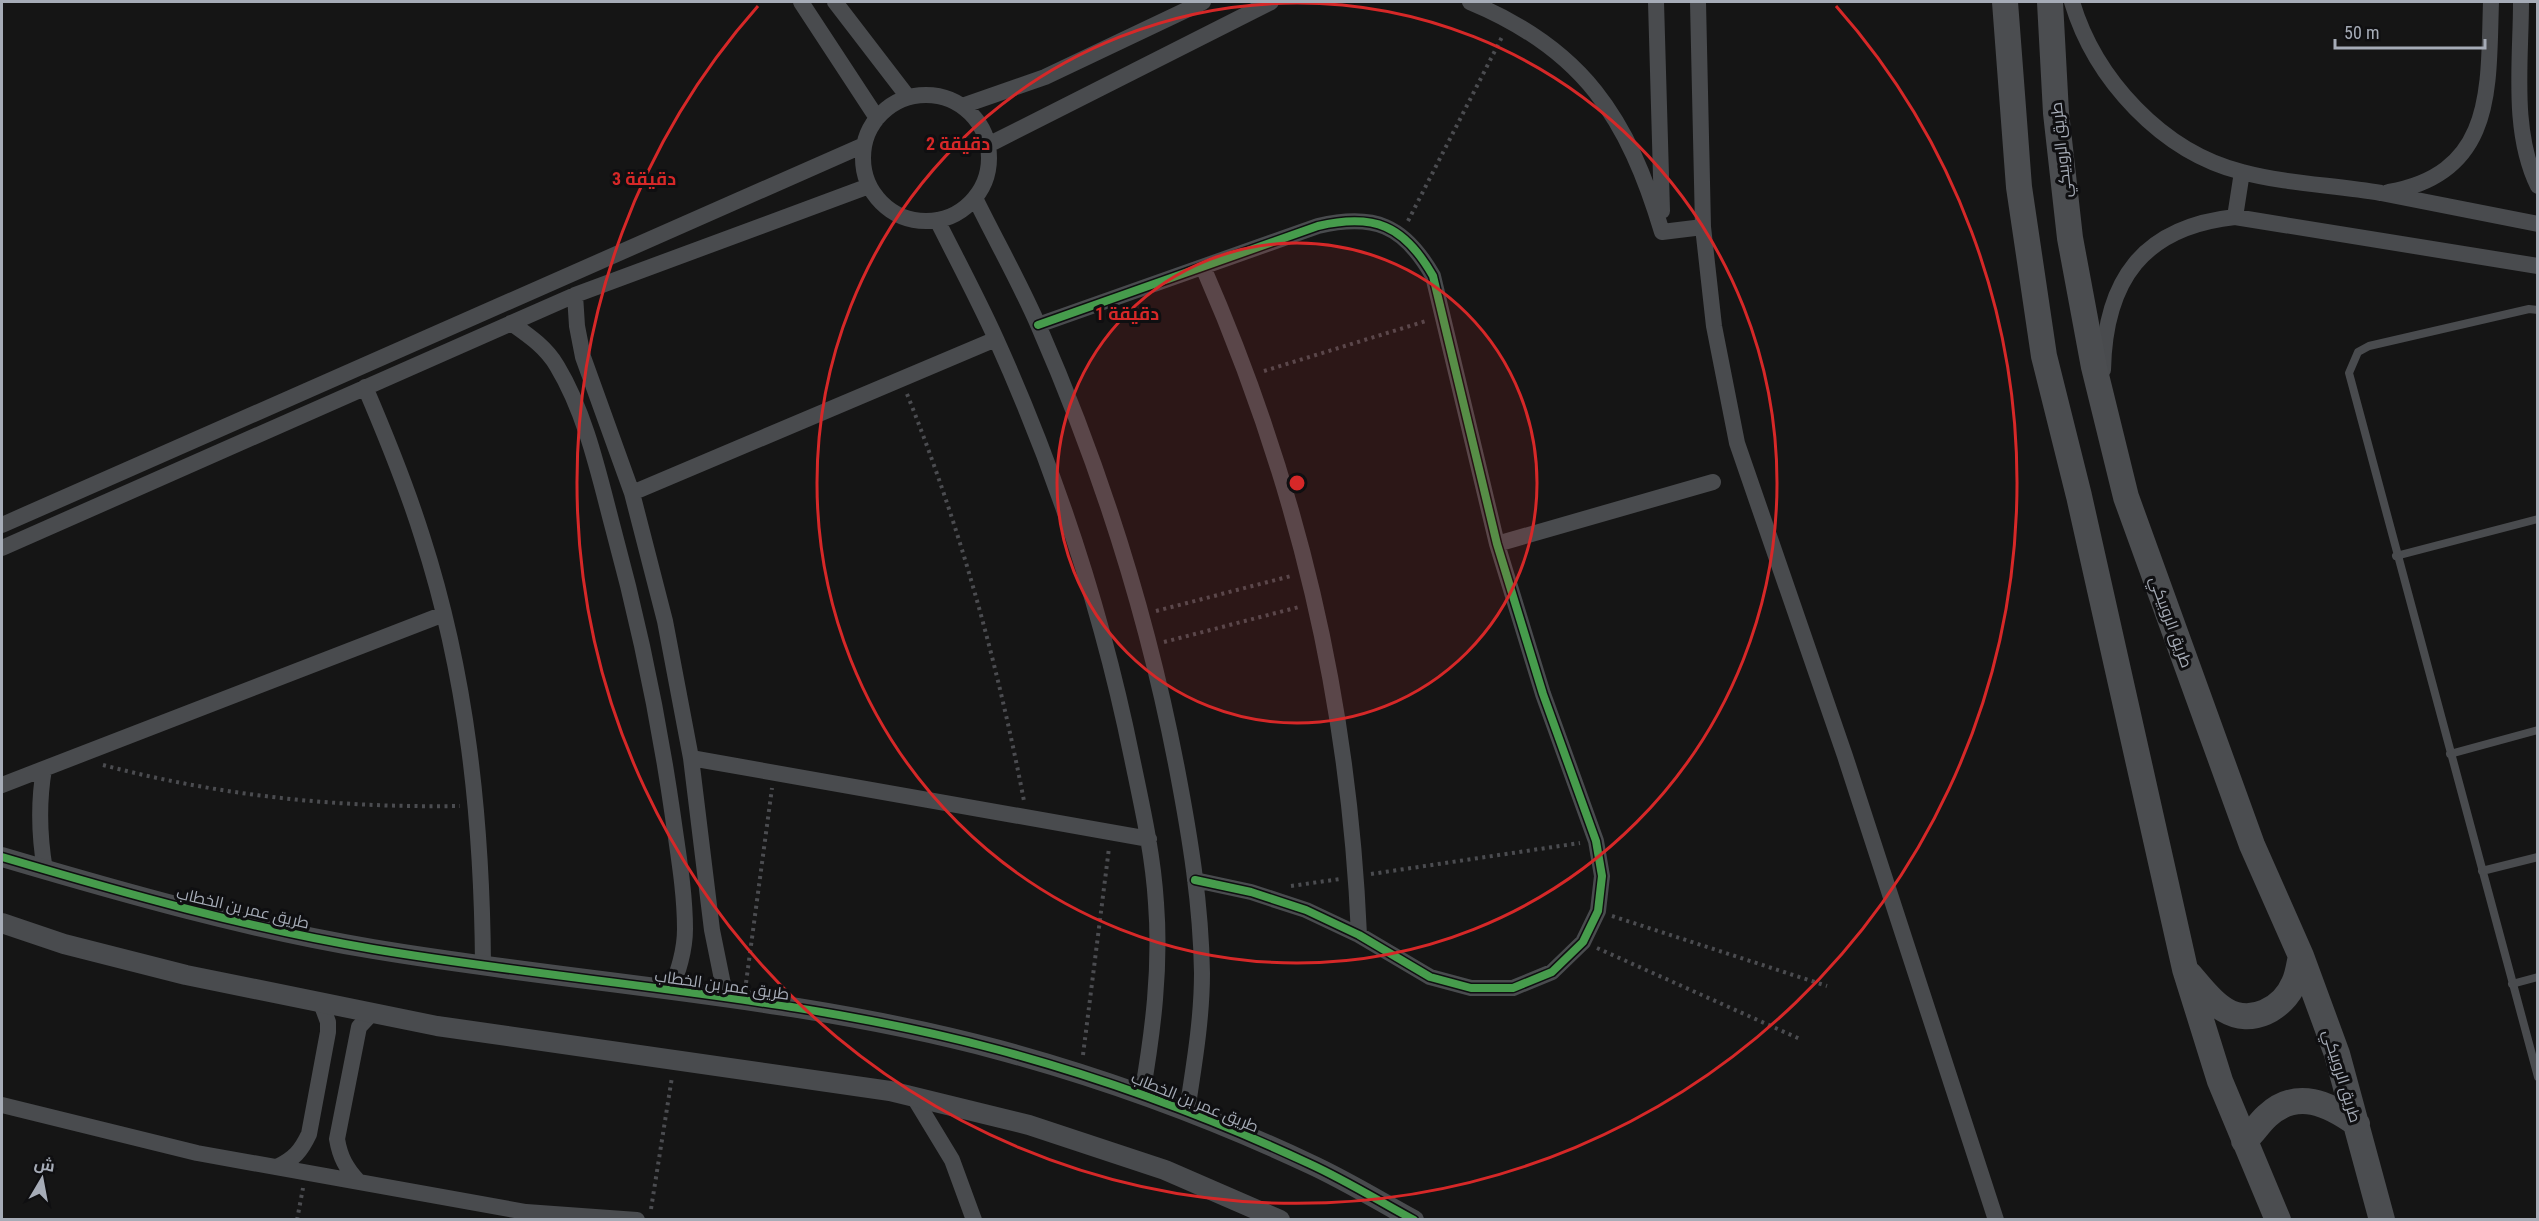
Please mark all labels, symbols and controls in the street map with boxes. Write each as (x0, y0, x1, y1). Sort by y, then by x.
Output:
scale bar (2335, 12, 2485, 50)
text: 50 m (2344, 22, 2379, 43)
street label: طريق الروبيكي (2047, 101, 2079, 199)
text: 2 دقيقة (926, 133, 990, 154)
text: 3 دقيقة (612, 168, 676, 189)
text: 1 دقيقة (1095, 303, 1159, 324)
centre of rings (1287, 473, 1307, 493)
street label: طريق الروبيكي (2142, 574, 2196, 672)
street label: طريق عمر بن الخطاب (174, 883, 311, 934)
street label: طريق عمر بن الخطاب (653, 966, 791, 1005)
street label: طريق الروبيكي (2315, 1027, 2365, 1126)
street label: طريق عمر بن الخطاب (1128, 1068, 1262, 1137)
north arrow (12, 1149, 72, 1209)
text: ش (33, 1154, 56, 1176)

